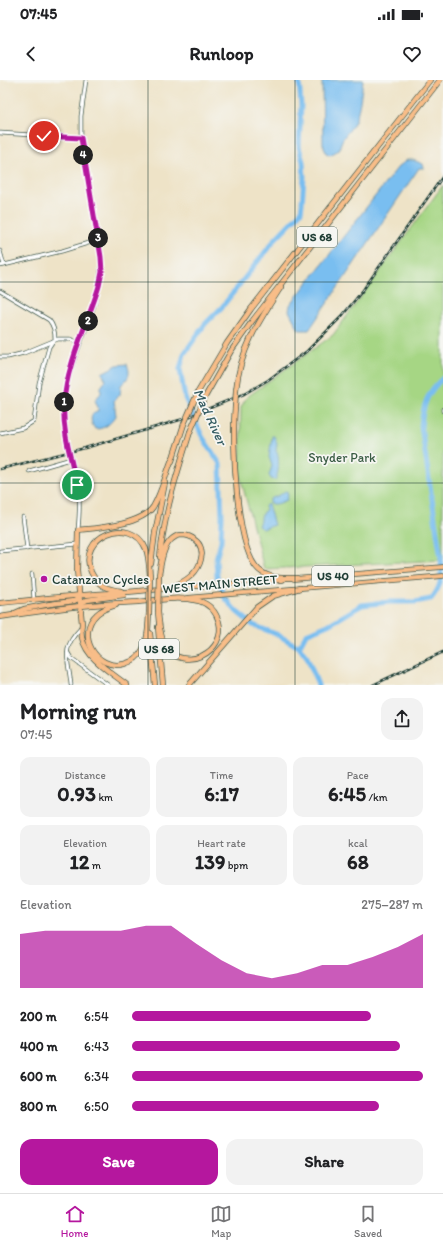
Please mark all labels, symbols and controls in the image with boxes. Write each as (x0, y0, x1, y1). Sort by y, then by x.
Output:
text: 07:45 (20, 5, 57, 23)
icon: back (20, 43, 42, 65)
text: Runloop (190, 43, 253, 65)
icon: heart (401, 43, 423, 65)
pin (27, 119, 61, 153)
icon: check (33, 125, 55, 147)
pin: 4 (73, 145, 93, 165)
text: 4 (80, 148, 86, 161)
road number: US 68 (297, 227, 337, 247)
pin: 3 (88, 228, 108, 248)
text: 3 (95, 231, 101, 244)
pin: 2 (78, 311, 98, 331)
text: 2 (85, 314, 91, 327)
water label: Mad River (190, 386, 231, 449)
pin: 1 (54, 392, 74, 412)
text: 1 (61, 395, 67, 408)
park label: Snyder Park (308, 450, 376, 465)
pin (60, 468, 94, 502)
icon: arrive (66, 474, 88, 496)
road number: US 40 (312, 566, 354, 586)
street label: WEST MAIN STREET (162, 571, 279, 596)
place label: Catanzaro Cycles (52, 572, 149, 587)
marker: Catanzaro Cycles (39, 574, 49, 584)
road number: US 68 (139, 639, 179, 659)
text: Morning run (20, 698, 136, 725)
button: share (381, 698, 423, 740)
text: 07:45 (20, 727, 52, 742)
text: Distance (65, 769, 106, 782)
text: Time (210, 769, 233, 782)
text: Pace (347, 769, 369, 782)
text: 0.93 (57, 782, 96, 806)
text: 6:17 (204, 782, 239, 806)
text: 6:45 (328, 782, 366, 806)
text: km (96, 791, 113, 804)
text: /km (366, 791, 388, 804)
text: Elevation (63, 837, 107, 850)
text: Heart rate (197, 837, 246, 850)
text: kcal (348, 837, 368, 850)
text: 12 (69, 850, 89, 874)
text: 139 (195, 850, 225, 874)
text: 68 (347, 850, 369, 874)
text: m (89, 859, 101, 872)
text: bpm (225, 859, 248, 872)
text: Elevation (20, 897, 72, 912)
text: 275–287 m (361, 897, 423, 912)
text: 200 m (20, 1009, 57, 1024)
text: 6:54 (84, 1009, 109, 1024)
text: 400 m (20, 1039, 58, 1054)
text: 6:43 (84, 1039, 109, 1054)
text: 600 m (20, 1069, 57, 1084)
text: 6:34 (84, 1069, 109, 1084)
text: 800 m (20, 1099, 57, 1114)
text: 6:50 (84, 1099, 109, 1114)
button: Save (20, 1139, 218, 1185)
button: Share (226, 1139, 423, 1185)
tab: Home (61, 1203, 89, 1240)
tab: Map (210, 1203, 232, 1240)
tab: Saved (354, 1203, 382, 1240)

